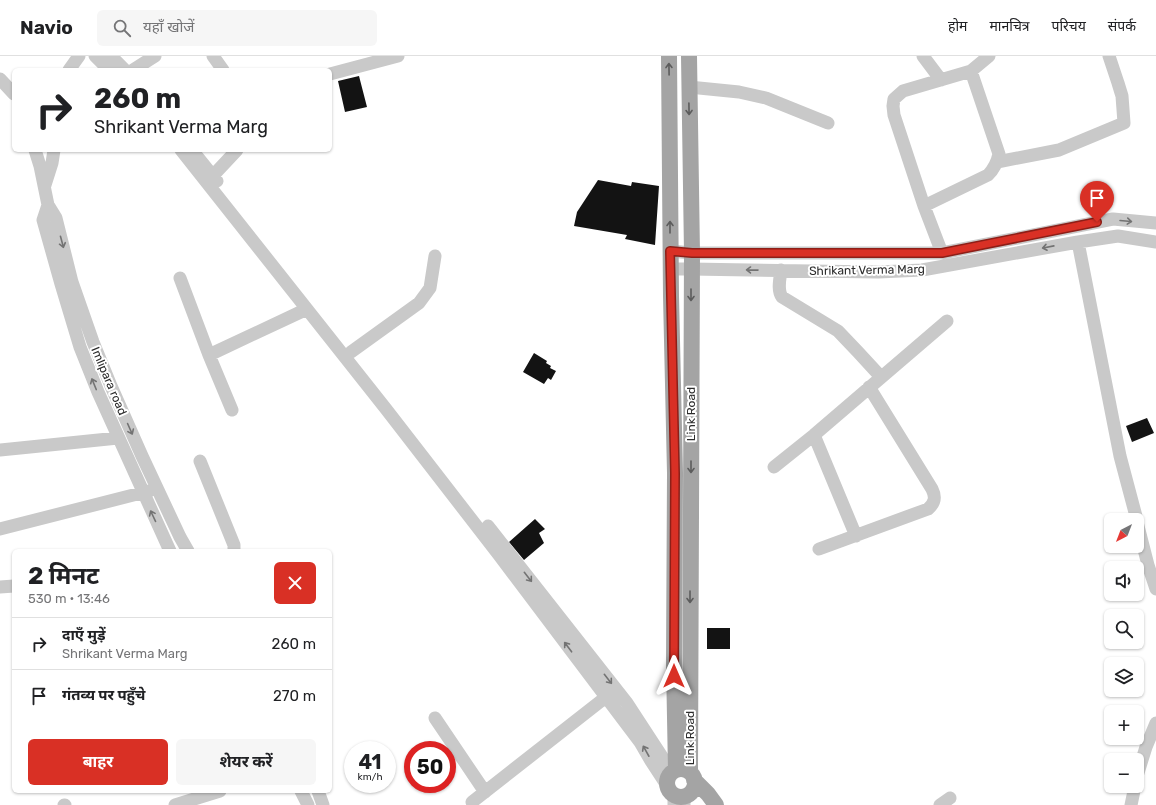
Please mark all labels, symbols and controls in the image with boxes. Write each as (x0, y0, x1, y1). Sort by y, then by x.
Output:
search box (97, 10, 377, 46)
text: Navio (20, 16, 73, 39)
icon: search (111, 17, 133, 39)
text: यहाँ खोजें (143, 18, 194, 36)
text: होम (948, 18, 967, 35)
text: मानचित्र (989, 18, 1030, 35)
text: परिचय (1052, 18, 1086, 35)
text: संपर्क (1108, 18, 1136, 35)
one-way arrow (665, 63, 673, 76)
text: 260 m (94, 82, 181, 115)
icon: right (28, 84, 80, 136)
one-way arrow (686, 102, 693, 115)
text: Shrikant Verma Marg (94, 116, 268, 138)
pin (1080, 181, 1114, 222)
icon: arrive (1086, 187, 1108, 209)
one-way arrow (1119, 217, 1132, 224)
one-way arrow (666, 221, 674, 234)
one-way arrow (59, 235, 66, 248)
one-way arrow (1042, 244, 1055, 252)
street label: Shrikant Verma Marg (809, 262, 925, 278)
one-way arrow (746, 266, 759, 274)
one-way arrow (687, 288, 695, 301)
street label: Imlipara road (88, 345, 130, 417)
one-way arrow (90, 379, 98, 391)
street label: Link Road (684, 387, 698, 441)
one-way arrow (127, 423, 134, 435)
one-way arrow (687, 460, 695, 473)
one-way arrow (149, 510, 156, 522)
north arrow (1104, 513, 1144, 553)
map controls (1104, 513, 1144, 793)
button: sound (1104, 561, 1144, 601)
text: 2 मिनट (28, 562, 99, 590)
button: close (274, 562, 316, 604)
one-way arrow (524, 571, 532, 582)
one-way arrow (686, 590, 694, 603)
text: 530 m · 13:46 (28, 591, 110, 606)
button: search (1104, 609, 1144, 649)
text: दाएँ मुड़ें (62, 626, 105, 644)
icon: right (28, 633, 50, 655)
text: 260 m (272, 635, 316, 653)
one-way arrow (564, 641, 573, 652)
text: Shrikant Verma Marg (62, 646, 188, 661)
position arrow (653, 655, 695, 697)
button: layers (1104, 657, 1144, 697)
one-way arrow (604, 674, 613, 685)
icon: arrive (28, 685, 50, 707)
text: गंतव्य पर पहुँचे (62, 686, 146, 704)
text: 270 m (273, 687, 316, 705)
button: + (1104, 705, 1144, 745)
street label: Link Road (683, 711, 697, 765)
button: बाहर (28, 739, 168, 785)
button: शेयर करें (176, 739, 316, 785)
speed limit sign: 50 (404, 741, 456, 793)
one-way arrow (641, 745, 649, 757)
text: 41 (358, 750, 382, 774)
button: − (1104, 753, 1144, 793)
text: km/h (358, 771, 382, 783)

